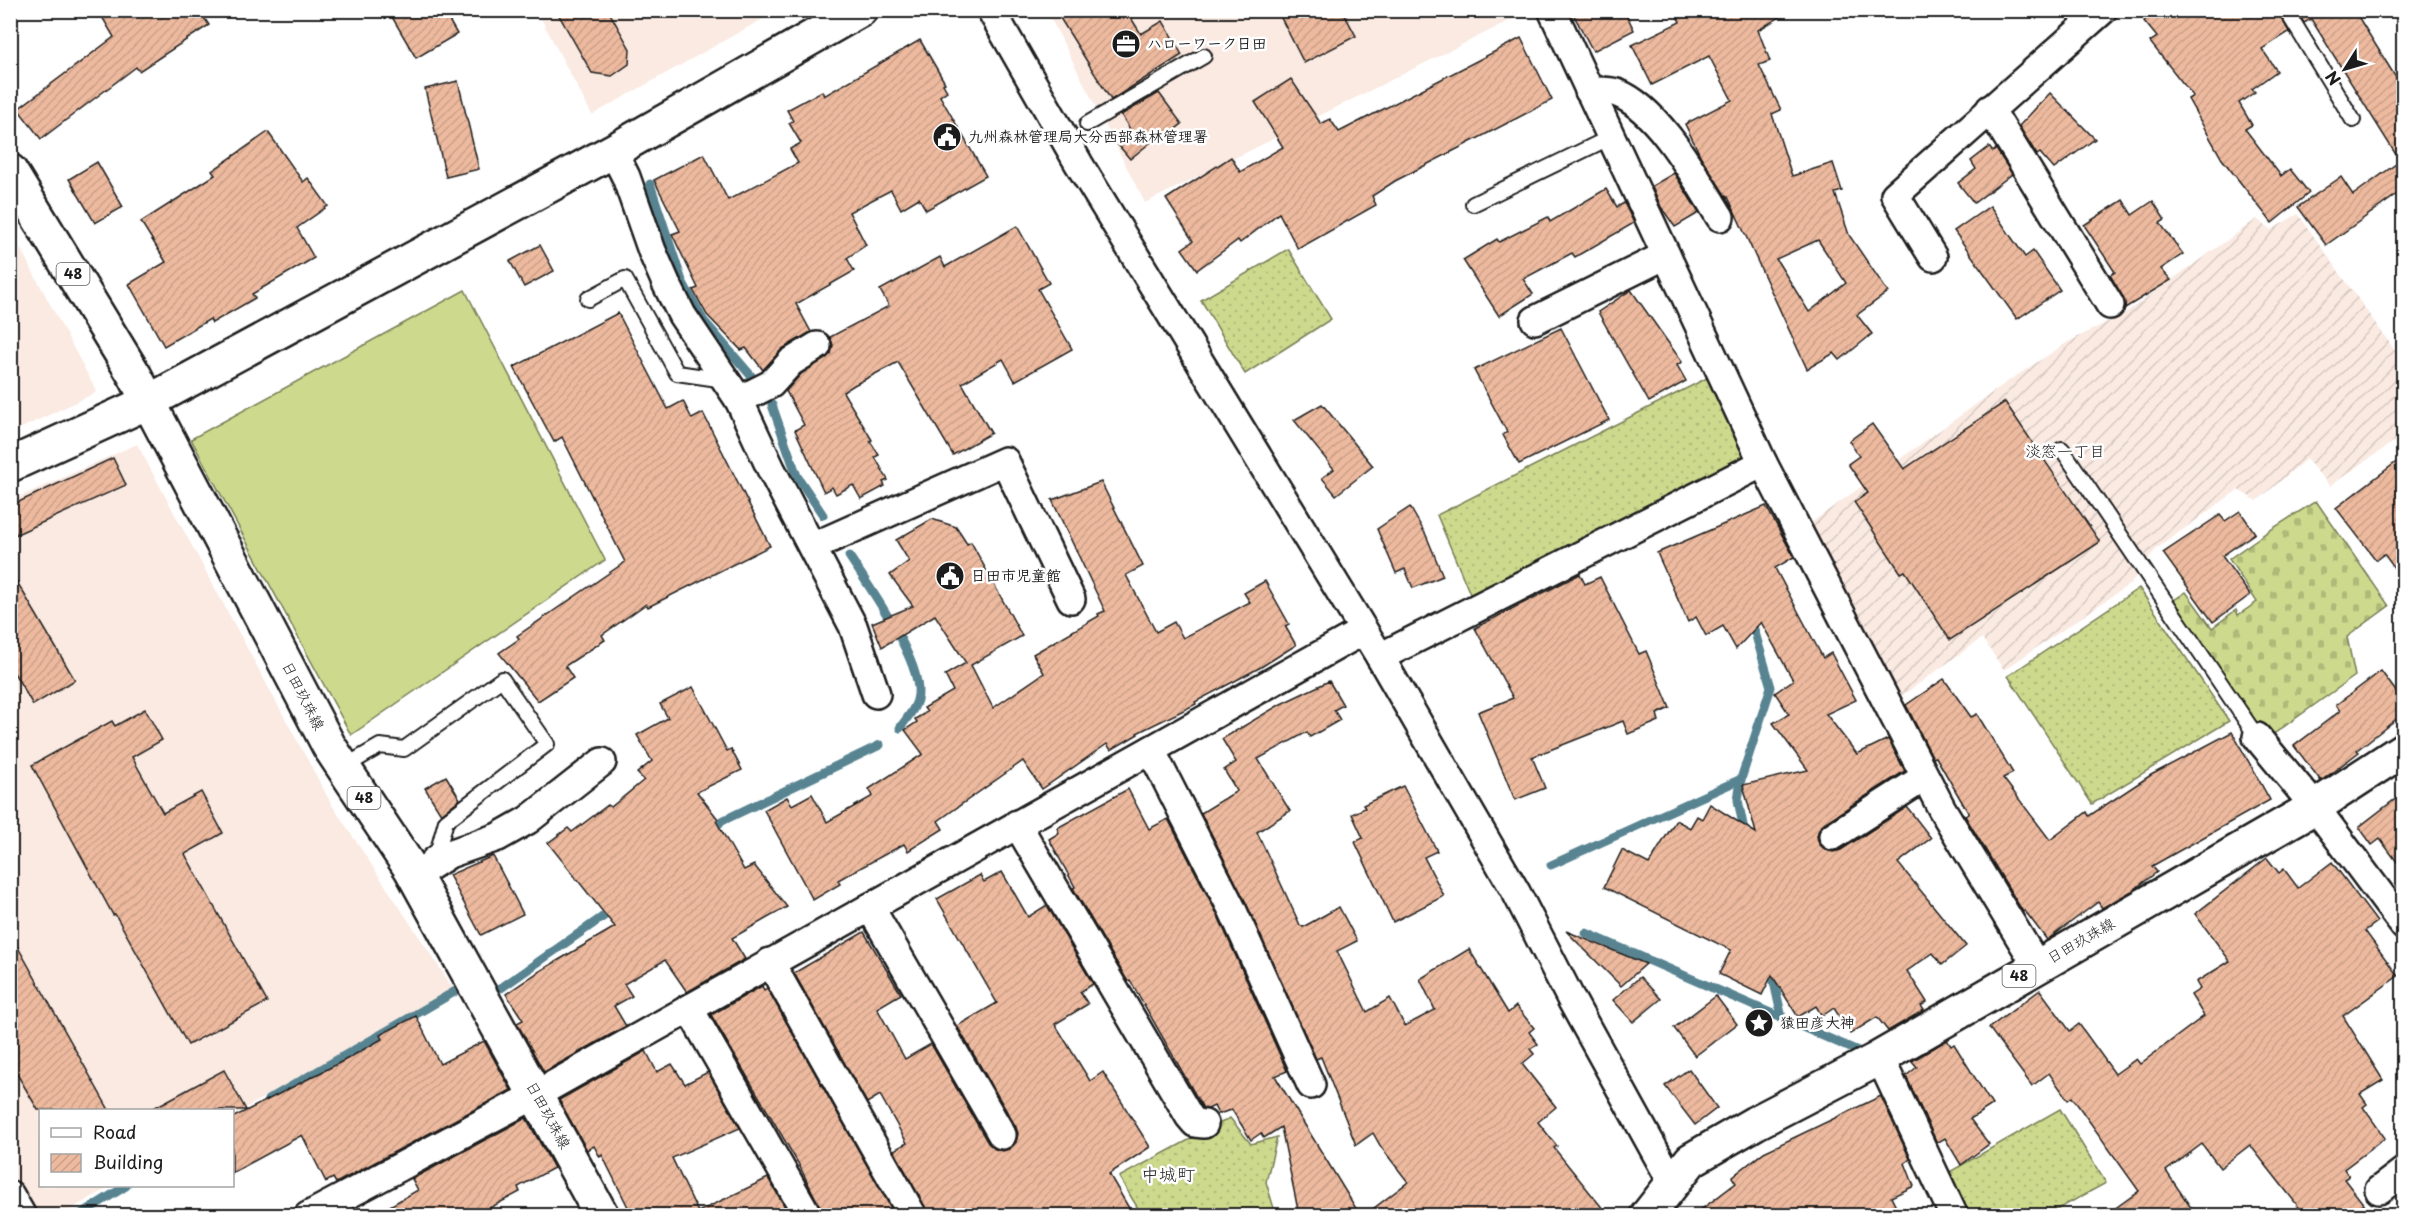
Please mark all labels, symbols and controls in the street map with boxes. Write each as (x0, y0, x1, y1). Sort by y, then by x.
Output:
office icon: ハローワーク日田 (1110, 28, 1142, 60)
place label: ハローワーク日田 (1147, 31, 1267, 54)
north arrow (2315, 39, 2375, 99)
text: N (2319, 66, 2346, 91)
public building icon: 九州森林管理局大分西部森林管理署 (931, 121, 963, 153)
place label: 九州森林管理局大分西部森林管理署 (968, 124, 1208, 147)
road number: 48 (56, 263, 90, 285)
district label: 淡窓一丁目 (2025, 438, 2105, 462)
public building icon: 日田市児童館 (934, 560, 966, 592)
place label: 日田市児童館 (971, 563, 1061, 586)
street label: 日田玖珠線 (277, 657, 332, 734)
road number: 48 (348, 787, 380, 809)
street label: 日田玖珠線 (2042, 911, 2118, 968)
road number: 48 (2002, 965, 2036, 987)
place icon: 猿田彦大神 (1743, 1007, 1775, 1039)
place label: 猿田彦大神 (1780, 1010, 1855, 1033)
street label: 日田玖珠線 (521, 1076, 578, 1153)
legend (39, 1109, 234, 1187)
text: Road (93, 1118, 137, 1145)
text: Building (93, 1148, 163, 1175)
district label: 中城町 (1141, 1160, 1195, 1187)

